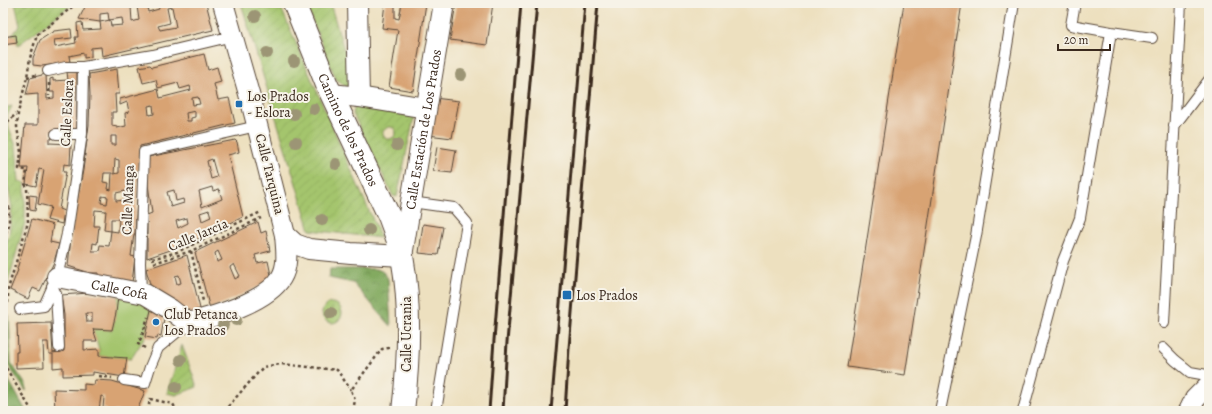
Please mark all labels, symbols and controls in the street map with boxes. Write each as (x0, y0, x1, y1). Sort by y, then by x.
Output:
scale bar (1058, 26, 1110, 52)
text: 20 m (1064, 32, 1088, 48)
street label: Calle Estación de Los Prados (400, 48, 446, 211)
street label: Camino de los Prados (314, 70, 383, 190)
street label: Calle Eslora (56, 78, 78, 147)
place label: Los Prados - Eslora (247, 87, 309, 122)
marker: Los Prados - Eslora (234, 99, 244, 109)
street label: Calle Tarquina (251, 132, 289, 217)
street label: Calle Manga (117, 164, 139, 236)
street label: Calle Jarcia (165, 214, 231, 256)
street label: Calle Cofa (90, 274, 150, 304)
place label: Los Prados (576, 286, 638, 305)
marker: Los Prados (561, 289, 573, 301)
street label: Calle Ucrania (397, 295, 416, 372)
place label: Club Petanca Los Prados (164, 305, 239, 340)
marker: Club Petanca Los Prados (151, 317, 161, 327)

